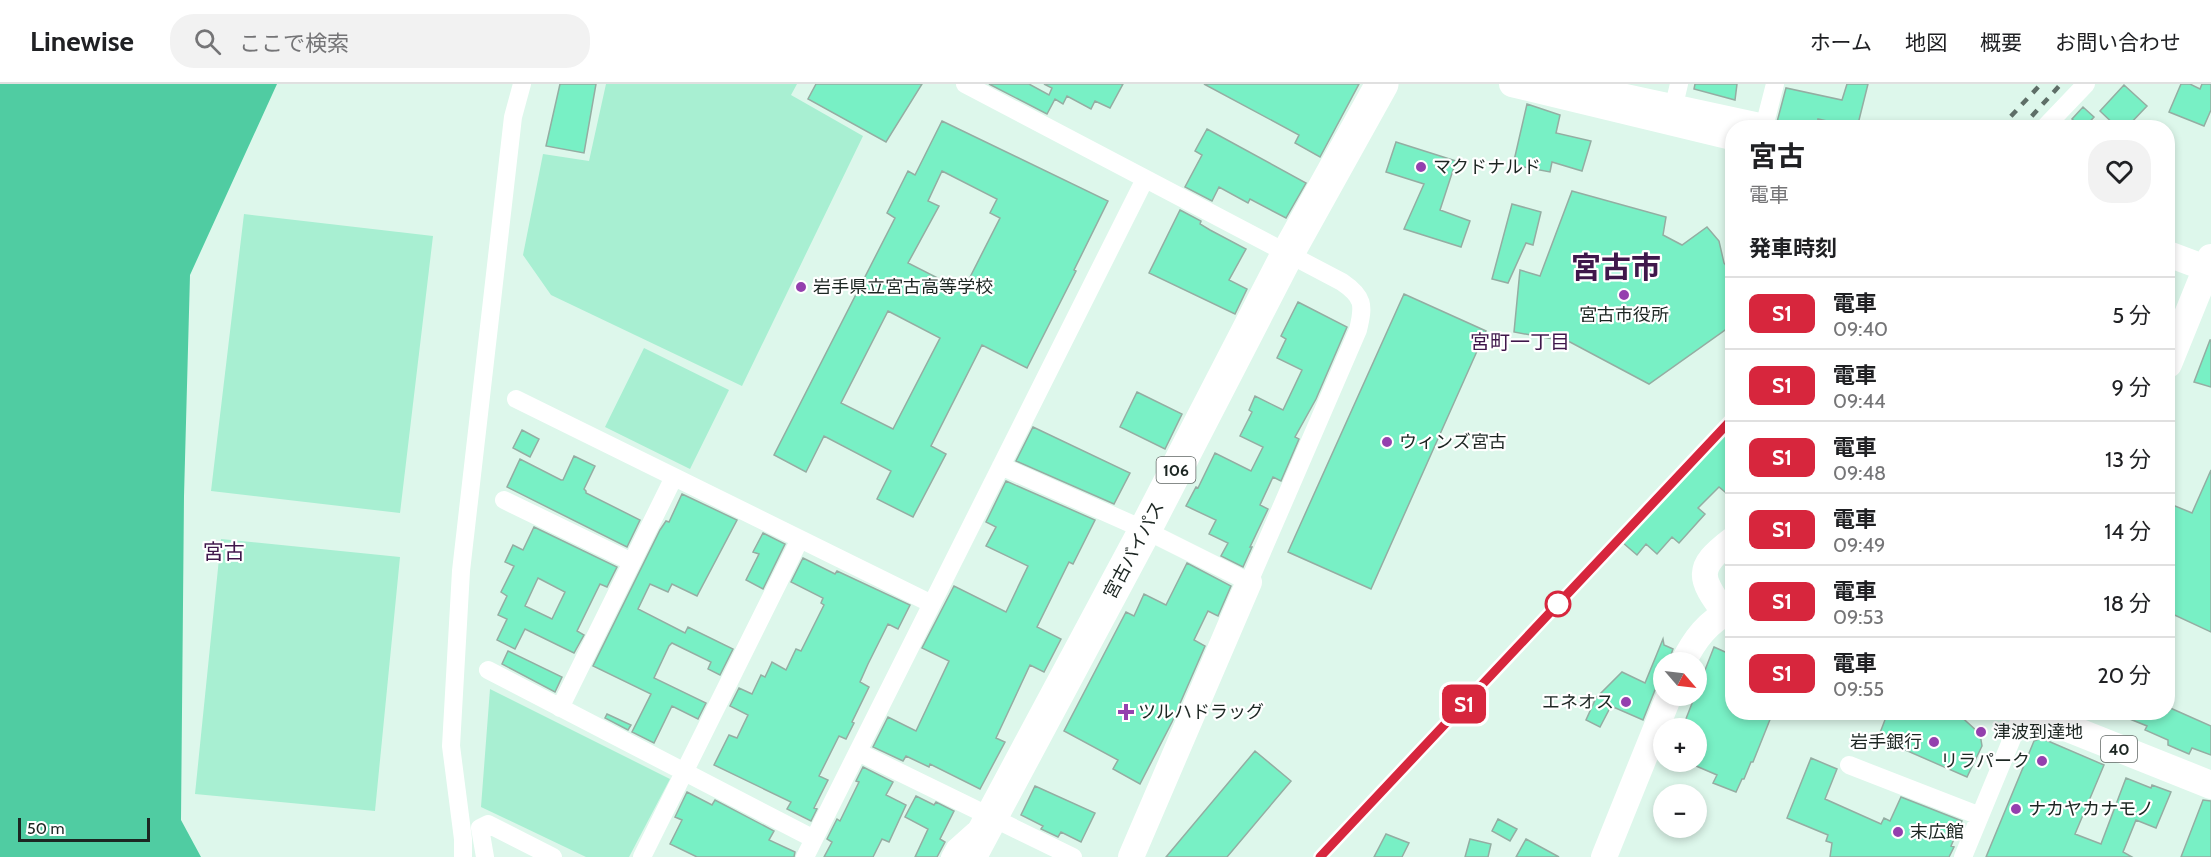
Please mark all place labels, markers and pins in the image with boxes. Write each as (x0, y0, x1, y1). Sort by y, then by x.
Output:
place label: マクドナルド (1433, 156, 1541, 178)
marker: マクドナルド (1414, 160, 1428, 174)
place label: 岩手県立宮古高等学校 (813, 276, 993, 298)
marker: 岩手県立宮古高等学校 (794, 280, 808, 294)
marker: 宮古市役所 (1617, 288, 1631, 302)
place label: 宮古市役所 (1579, 304, 1669, 326)
place label: ウィンズ宮古 (1399, 431, 1507, 453)
marker: ウィンズ宮古 (1380, 435, 1394, 449)
unlabelled marker (1545, 591, 1571, 617)
place label: エネオス (1542, 691, 1614, 713)
marker: エネオス (1619, 695, 1633, 709)
place label: ツルハドラッグ (1138, 701, 1264, 723)
marker: ツルハドラッグ (1119, 705, 1133, 719)
place label: 津波到達地 (1993, 721, 2083, 743)
marker: 津波到達地 (1974, 725, 1988, 739)
place label: 岩手銀行 (1850, 731, 1922, 753)
marker: 岩手銀行 (1927, 735, 1941, 749)
place label: リラパーク (1940, 750, 2030, 772)
marker: リラパーク (2035, 754, 2049, 768)
place label: ナカヤカナモノ (2028, 798, 2154, 820)
marker: ナカヤカナモノ (2009, 802, 2023, 816)
place label: 末広館 (1910, 821, 1964, 843)
marker: 末広館 (1891, 825, 1905, 839)

